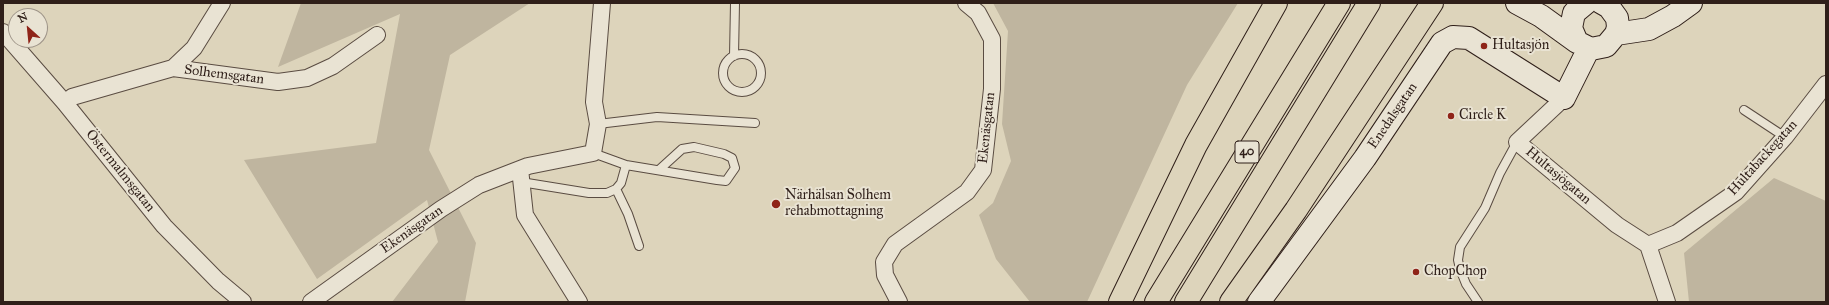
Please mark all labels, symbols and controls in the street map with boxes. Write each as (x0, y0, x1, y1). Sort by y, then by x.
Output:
north arrow (8, 8, 48, 48)
text: N (16, 10, 30, 26)
place label: Hultasjön (1492, 38, 1549, 54)
marker: Hultasjön (1479, 41, 1489, 51)
street label: Solhemsgatan (183, 62, 265, 88)
street label: Enedalsgatan (1365, 80, 1421, 152)
street label: Ekenäsgatan (975, 91, 999, 165)
place label: Circle K (1459, 108, 1506, 124)
marker: Circle K (1446, 111, 1456, 121)
street label: Hultabackegatan (1725, 117, 1801, 199)
street label: Östermalmsgatan (82, 126, 158, 216)
road number: 40 (1235, 141, 1259, 163)
street label: Hultasjögatan (1522, 144, 1594, 208)
place label: Närhälsan Solhem rehabmottagning (785, 188, 891, 220)
marker: Närhälsan Solhem rehabmottagning (770, 198, 782, 210)
street label: Ekenäsgatan (378, 203, 446, 257)
place label: ChopChop (1424, 264, 1487, 280)
marker: ChopChop (1411, 267, 1421, 277)

